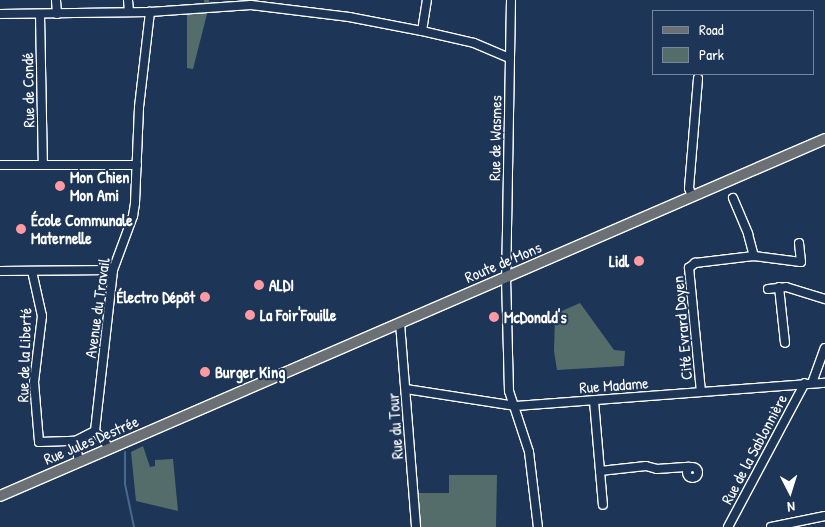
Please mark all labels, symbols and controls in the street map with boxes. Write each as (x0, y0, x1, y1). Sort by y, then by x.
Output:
legend (652, 10, 815, 75)
text: Road (699, 19, 724, 40)
text: Park (699, 44, 724, 65)
street label: Rue de Condé (18, 52, 38, 128)
street label: Rue de Wasmes (485, 95, 505, 181)
place label: Mon Chien Mon Ami (70, 167, 130, 205)
marker: Mon Chien Mon Ami (54, 180, 66, 192)
place label: École Communale Maternelle (31, 210, 133, 248)
marker: École Communale Maternelle (15, 223, 27, 235)
street label: Route de Mons (462, 237, 544, 287)
place label: Lidl (609, 251, 629, 271)
marker: Lidl (633, 255, 645, 267)
street label: Avenue du Travail (80, 257, 114, 359)
place label: ALDI (269, 275, 294, 295)
street label: Cité Evrard Doyen (668, 275, 696, 381)
marker: ALDI (253, 279, 265, 291)
place label: Électro Dépôt (117, 287, 195, 307)
marker: Électro Dépôt (199, 291, 211, 303)
place label: La Foir'Fouille (260, 305, 336, 325)
street label: Rue de la Liberté (13, 307, 35, 403)
place label: McDonald's (504, 307, 567, 327)
marker: La Foir'Fouille (244, 309, 256, 321)
marker: McDonald's (488, 311, 500, 323)
place label: Burger King (215, 362, 285, 382)
marker: Burger King (199, 366, 211, 378)
street label: Rue Madame (579, 373, 649, 397)
street label: Rue de la Sablonnière (717, 391, 791, 507)
street label: Rue du Tour (383, 392, 407, 460)
street label: Rue Jules Destrée (41, 411, 141, 469)
north arrow (765, 467, 815, 517)
text: N (787, 498, 796, 517)

